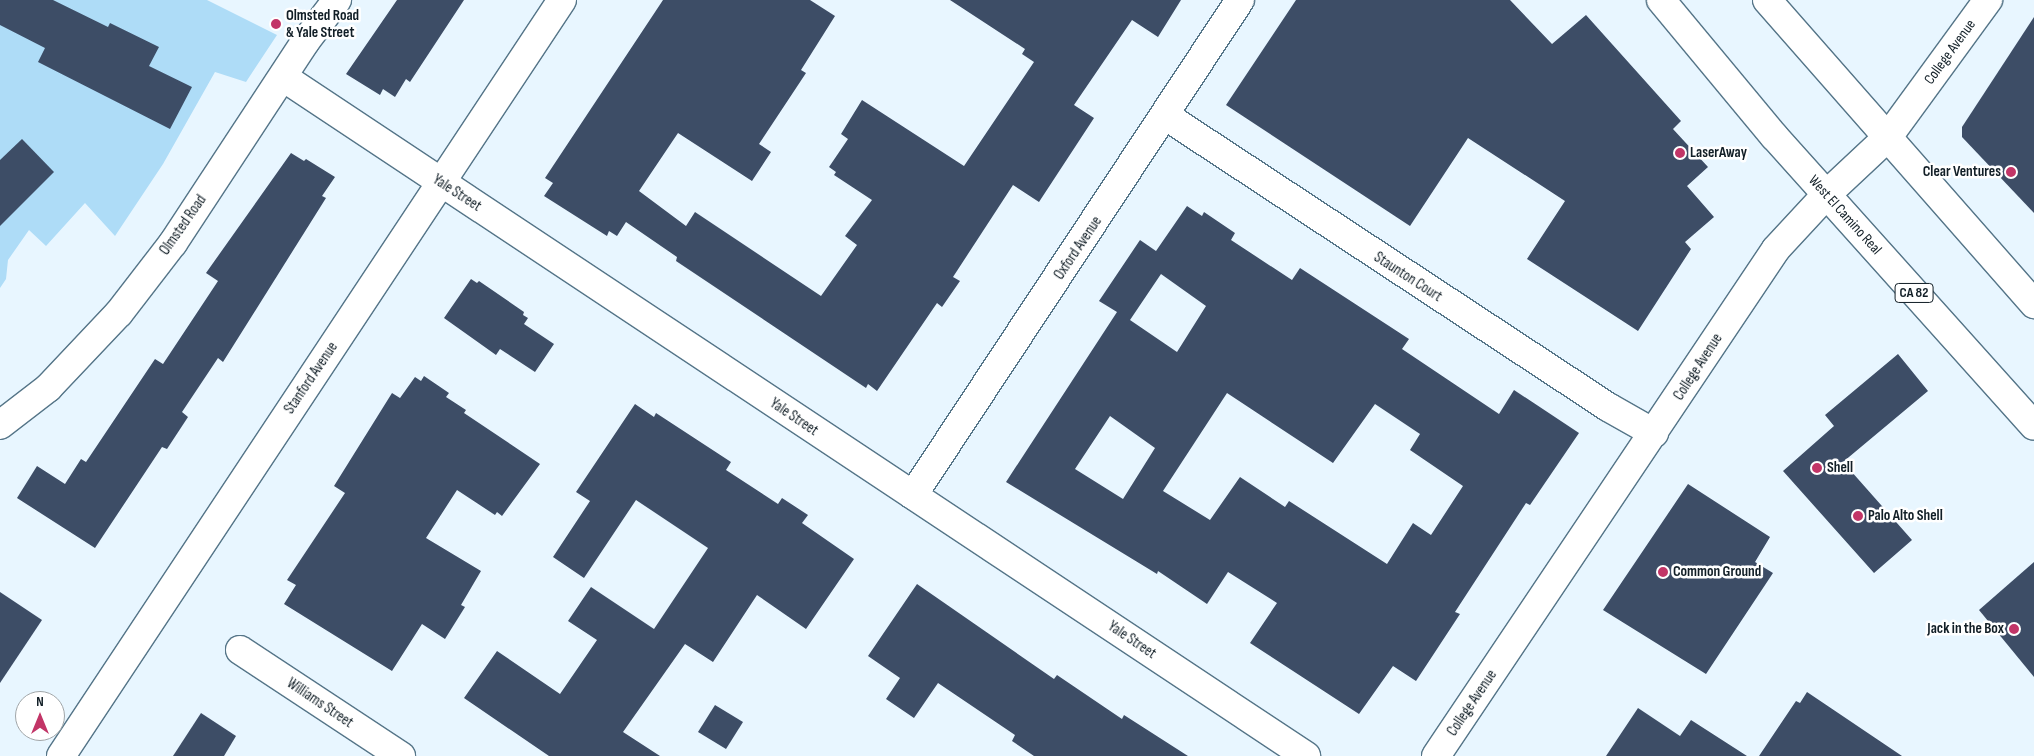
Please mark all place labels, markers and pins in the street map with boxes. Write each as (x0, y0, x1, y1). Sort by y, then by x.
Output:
place label: Olmsted Road & Yale Street (286, 6, 359, 41)
marker: Olmsted Road & Yale Street (270, 18, 282, 30)
place label: LaserAway (1690, 144, 1747, 162)
marker: LaserAway (1674, 147, 1686, 159)
place label: Clear Ventures (1923, 163, 2001, 181)
marker: Clear Ventures (2005, 166, 2017, 178)
place label: Shell (1827, 459, 1853, 477)
marker: Shell (1811, 462, 1823, 474)
place label: Palo Alto Shell (1868, 507, 1943, 525)
marker: Palo Alto Shell (1852, 510, 1864, 522)
place label: Common Ground (1673, 563, 1761, 581)
marker: Common Ground (1657, 566, 1669, 578)
place label: Jack in the Box (1927, 620, 2004, 638)
marker: Jack in the Box (2008, 623, 2020, 635)

